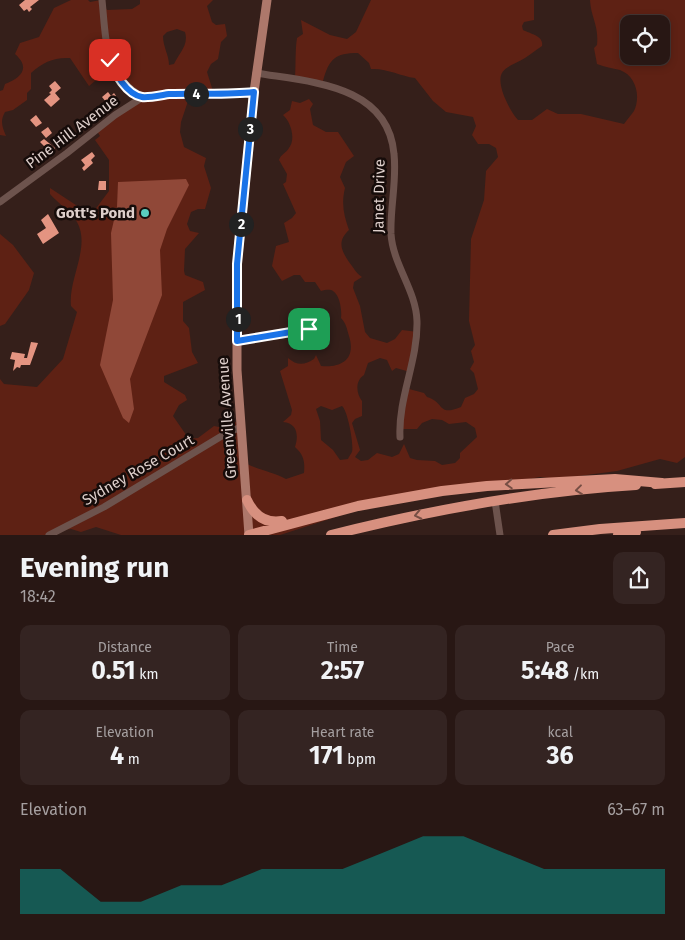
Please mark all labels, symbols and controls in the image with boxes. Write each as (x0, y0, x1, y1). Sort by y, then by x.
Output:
map controls (620, 15, 670, 65)
button: locate (620, 15, 670, 65)
pin (89, 39, 131, 81)
icon: check (96, 46, 124, 74)
pin: 4 (184, 82, 208, 106)
text: 4 (193, 86, 200, 103)
street label: Pine Hill Avenue (22, 91, 122, 173)
pin: 3 (238, 116, 262, 142)
text: 3 (247, 121, 254, 138)
street label: Janet Drive (369, 159, 389, 233)
place label: Gott's Pond (56, 204, 135, 222)
marker: Gott's Pond (139, 207, 151, 219)
pin: 2 (228, 212, 254, 236)
text: 2 (238, 216, 245, 233)
pin: 1 (226, 306, 250, 332)
pin (288, 308, 330, 350)
text: 1 (235, 311, 242, 328)
icon: arrive (295, 315, 323, 343)
street label: Greenville Avenue (214, 356, 240, 480)
street label: Sydney Rose Court (79, 430, 198, 509)
one-way arrow (505, 479, 513, 490)
one-way arrow (574, 484, 582, 495)
one-way arrow (414, 509, 423, 520)
text: Evening run (20, 551, 169, 584)
button: share (613, 552, 665, 604)
text: 18:42 (20, 587, 56, 606)
text: Distance (98, 639, 152, 656)
text: Time (327, 639, 358, 656)
text: Pace (546, 639, 575, 656)
text: 0.51 (91, 656, 136, 686)
text: 2:57 (321, 656, 364, 686)
text: 5:48 (521, 656, 569, 686)
text: km (136, 666, 159, 683)
text: /km (569, 666, 599, 683)
text: Elevation (95, 724, 154, 741)
text: Heart rate (311, 724, 374, 741)
text: kcal (548, 724, 573, 741)
text: 4 (110, 741, 124, 771)
text: 171 (309, 741, 344, 771)
text: 36 (547, 741, 574, 771)
text: m (124, 751, 140, 768)
text: bpm (344, 751, 376, 768)
text: Elevation (20, 800, 87, 819)
text: 63–67 m (607, 800, 665, 819)

